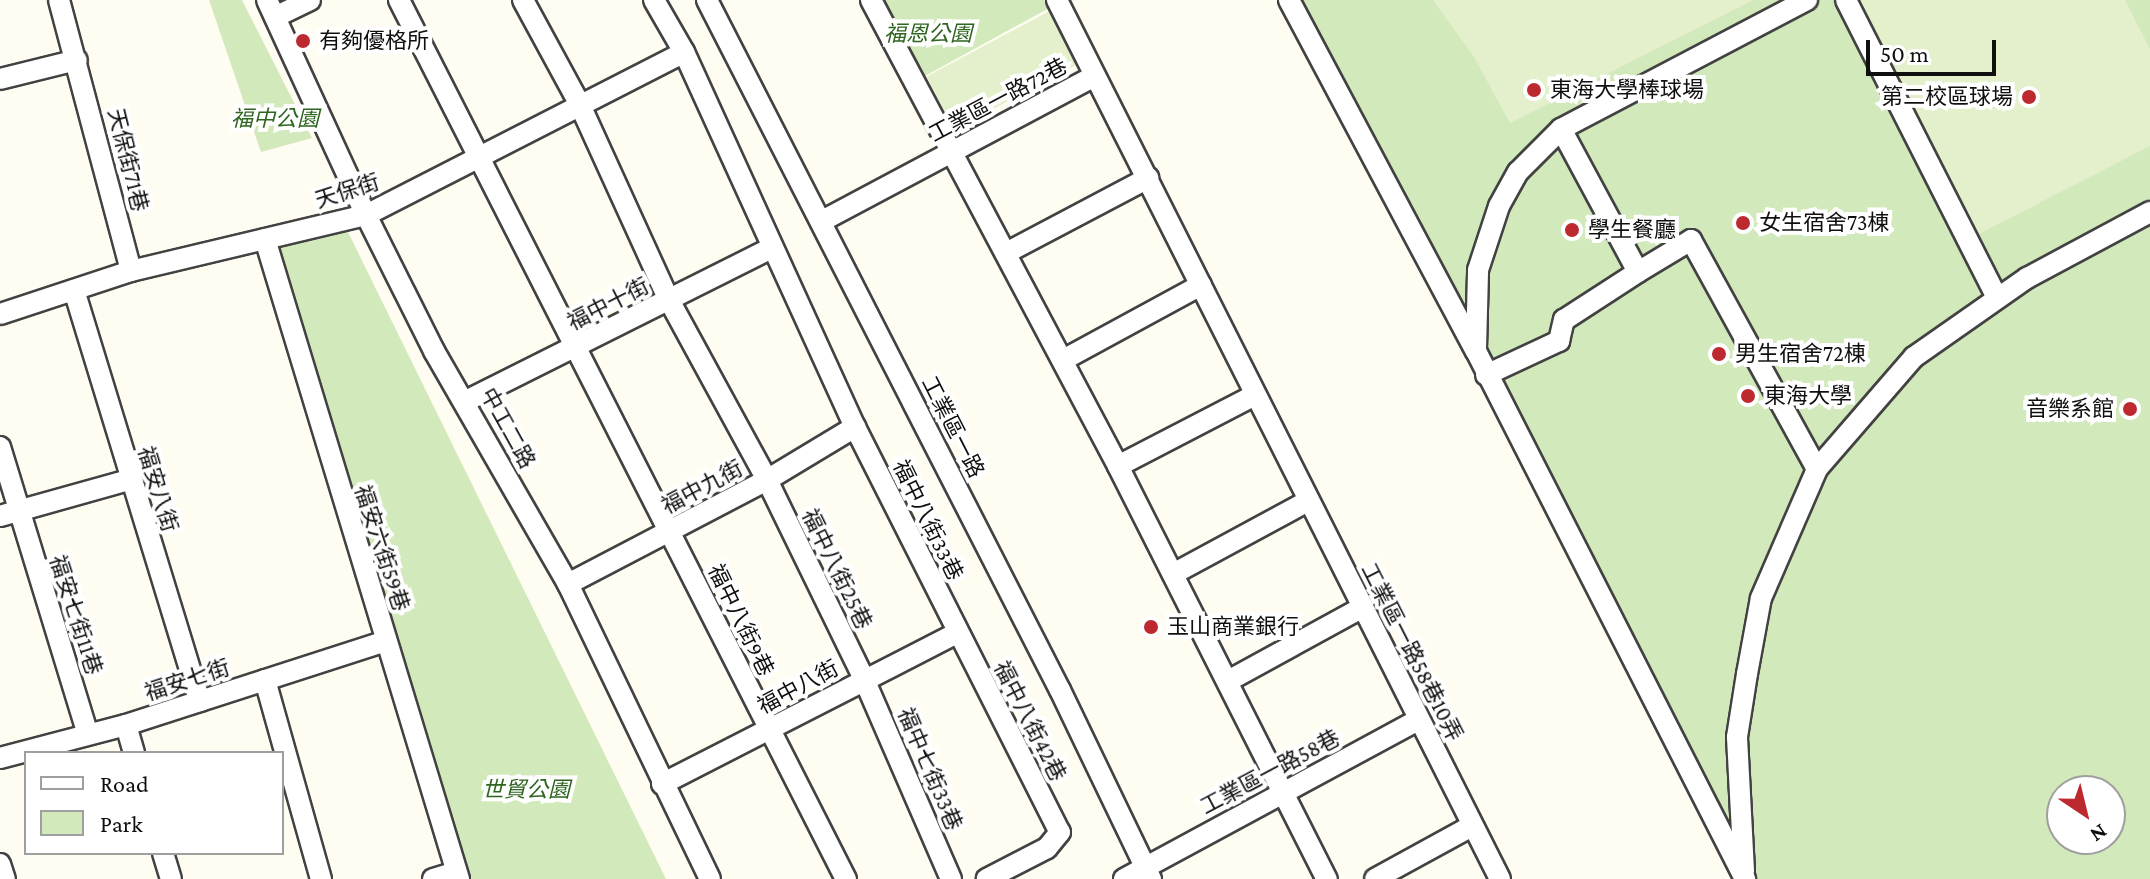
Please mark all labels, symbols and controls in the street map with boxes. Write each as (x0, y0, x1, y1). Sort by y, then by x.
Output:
park label: 福恩公園 (884, 21, 972, 47)
scale bar (1870, 24, 2000, 74)
place label: 有夠優格所 (319, 28, 429, 54)
marker: 有夠優格所 (294, 32, 312, 50)
text: 50 m (1880, 40, 1929, 67)
street label: 工業區一路72巷 (924, 53, 1072, 147)
place label: 東海大學棒球場 (1550, 77, 1704, 103)
marker: 東海大學棒球場 (1525, 81, 1543, 99)
place label: 第二校區球場 (1881, 84, 2013, 110)
marker: 第二校區球場 (2020, 88, 2038, 106)
street label: 天保街71巷 (102, 106, 154, 214)
park label: 福中公園 (231, 106, 319, 132)
street label: 天保街 (312, 168, 382, 214)
place label: 女生宿舍73棟 (1759, 210, 1889, 236)
marker: 女生宿舍73棟 (1734, 214, 1752, 232)
place label: 學生餐廳 (1588, 217, 1676, 243)
marker: 學生餐廳 (1563, 221, 1581, 239)
street label: 福中十街 (563, 272, 653, 336)
place label: 男生宿舍72棟 (1735, 341, 1866, 367)
marker: 男生宿舍72棟 (1710, 345, 1728, 363)
street label: 工業區一路 (916, 372, 990, 482)
street label: 中工二路 (475, 383, 541, 473)
place label: 東海大學 (1764, 383, 1852, 409)
marker: 東海大學 (1739, 387, 1757, 405)
place label: 音樂系館 (2026, 396, 2114, 422)
marker: 音樂系館 (2121, 400, 2139, 418)
street label: 福安八街 (133, 443, 183, 535)
street label: 福中九街 (657, 455, 747, 519)
street label: 福中八街33巷 (887, 455, 969, 585)
street label: 福安六街59巷 (349, 482, 415, 614)
street label: 福中八街25巷 (796, 504, 878, 634)
street label: 福安七街11巷 (44, 552, 108, 678)
street label: 工業區一路58巷10弄 (1356, 559, 1468, 745)
street label: 福中八街9巷 (703, 560, 779, 680)
place label: 玉山商業銀行 (1167, 614, 1299, 640)
marker: 玉山商業銀行 (1142, 618, 1160, 636)
street label: 福安七街 (141, 654, 233, 706)
street label: 福中八街 (753, 655, 843, 719)
street label: 福中八街42巷 (988, 656, 1072, 786)
street label: 福中七街33巷 (892, 704, 968, 834)
street label: 工業區一路58巷 (1196, 724, 1344, 820)
legend (24, 751, 284, 855)
text: Road (100, 770, 149, 797)
north arrow (2046, 775, 2126, 855)
park label: 世貿公園 (482, 777, 570, 803)
text: Park (100, 810, 143, 837)
text: N (2086, 819, 2112, 848)

